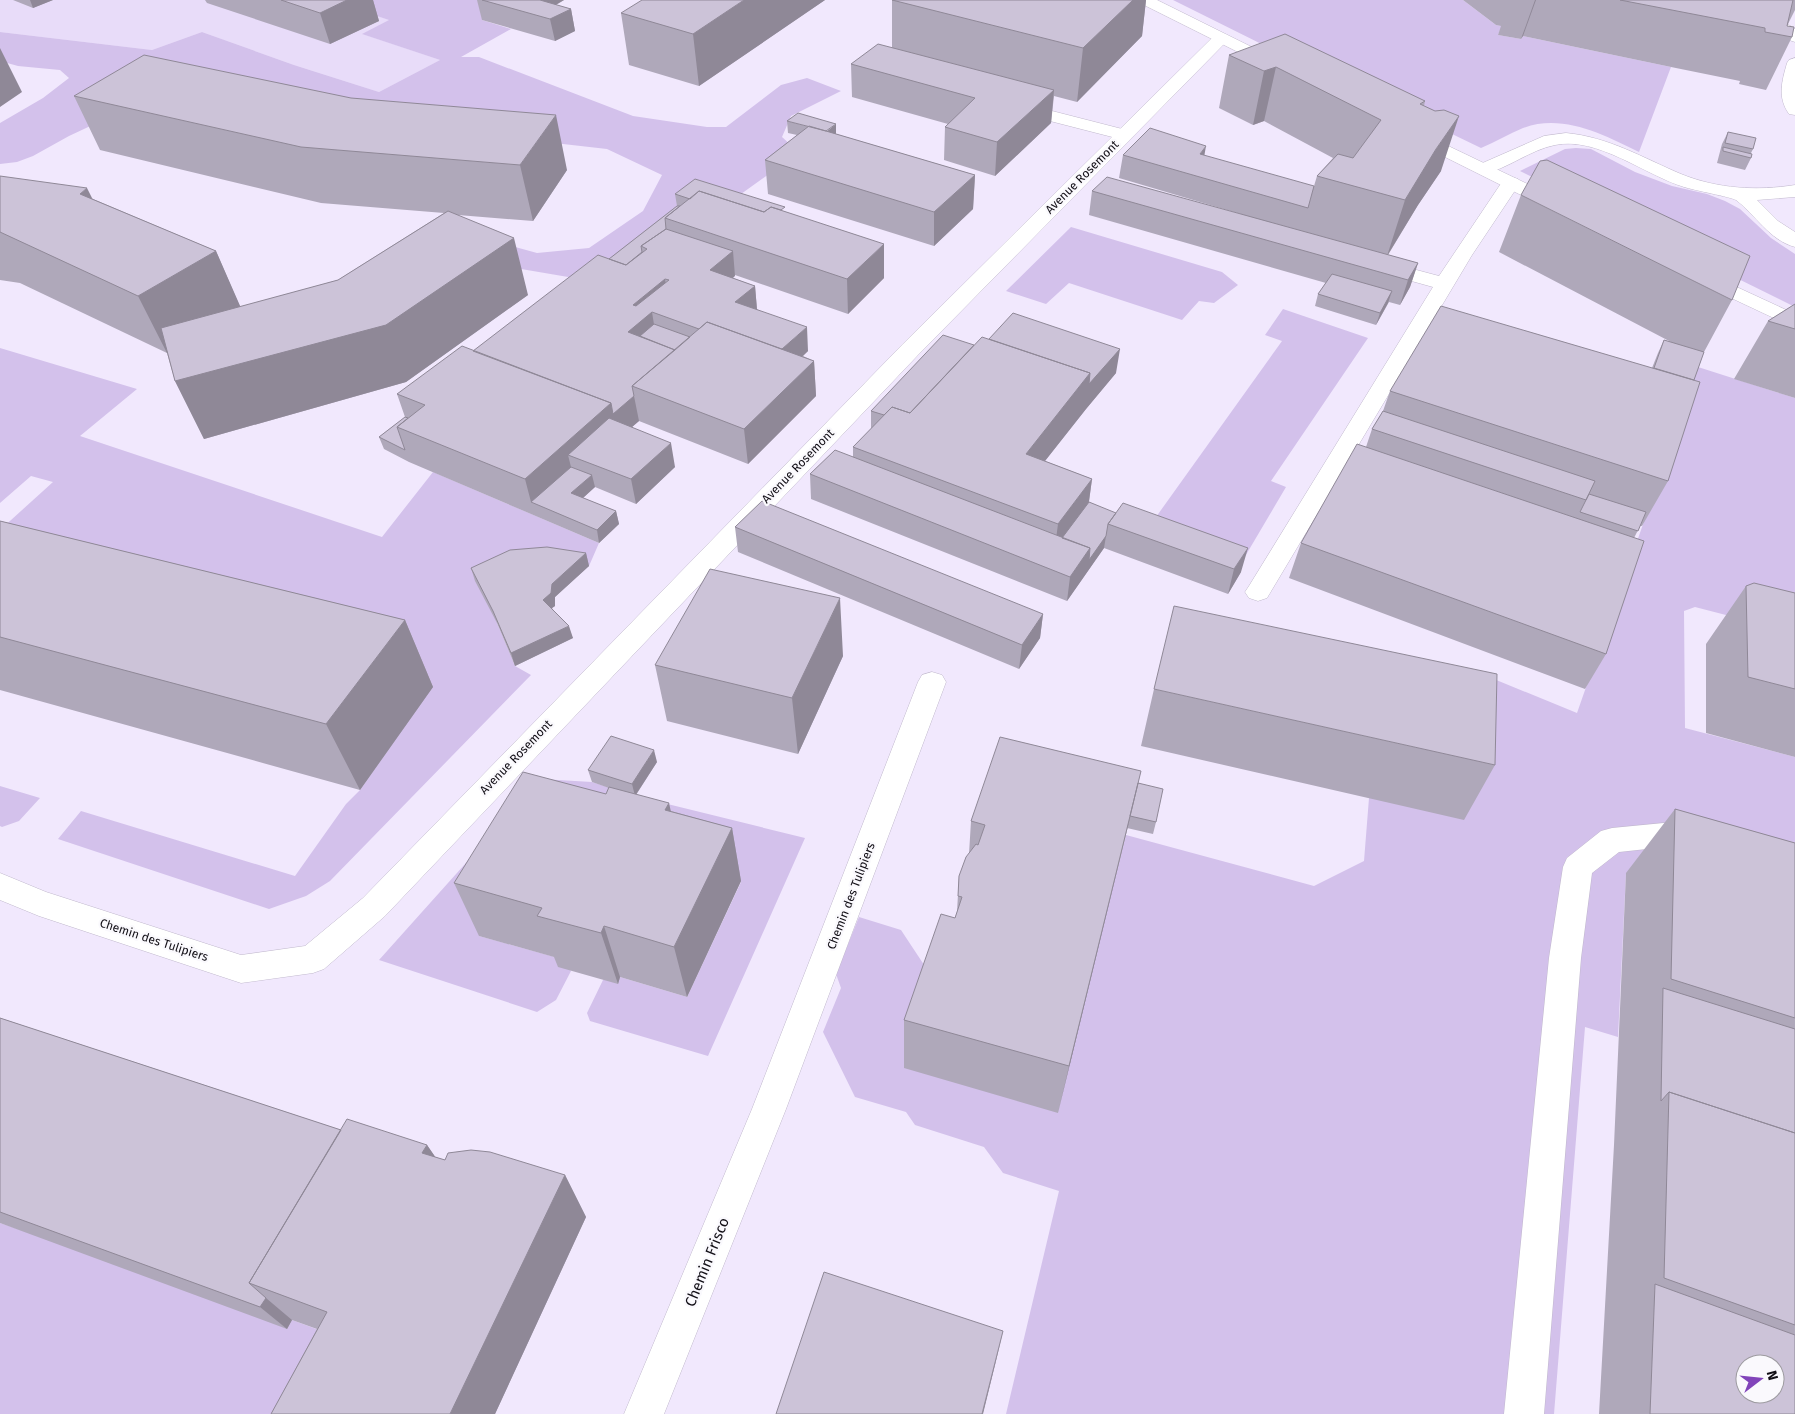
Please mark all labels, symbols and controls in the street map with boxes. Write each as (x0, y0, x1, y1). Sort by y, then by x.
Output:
street label: Avenue Rosemont (1042, 137, 1122, 217)
street label: Avenue Rosemont (759, 425, 837, 506)
street label: Avenue Rosemont (477, 716, 555, 797)
street label: Chemin des Tulipiers (824, 840, 878, 951)
street label: Chemin des Tulipiers (98, 916, 210, 964)
street label: Chemin Frisco (681, 1215, 733, 1309)
north arrow (1735, 1354, 1785, 1404)
text: N (1763, 1369, 1781, 1382)

